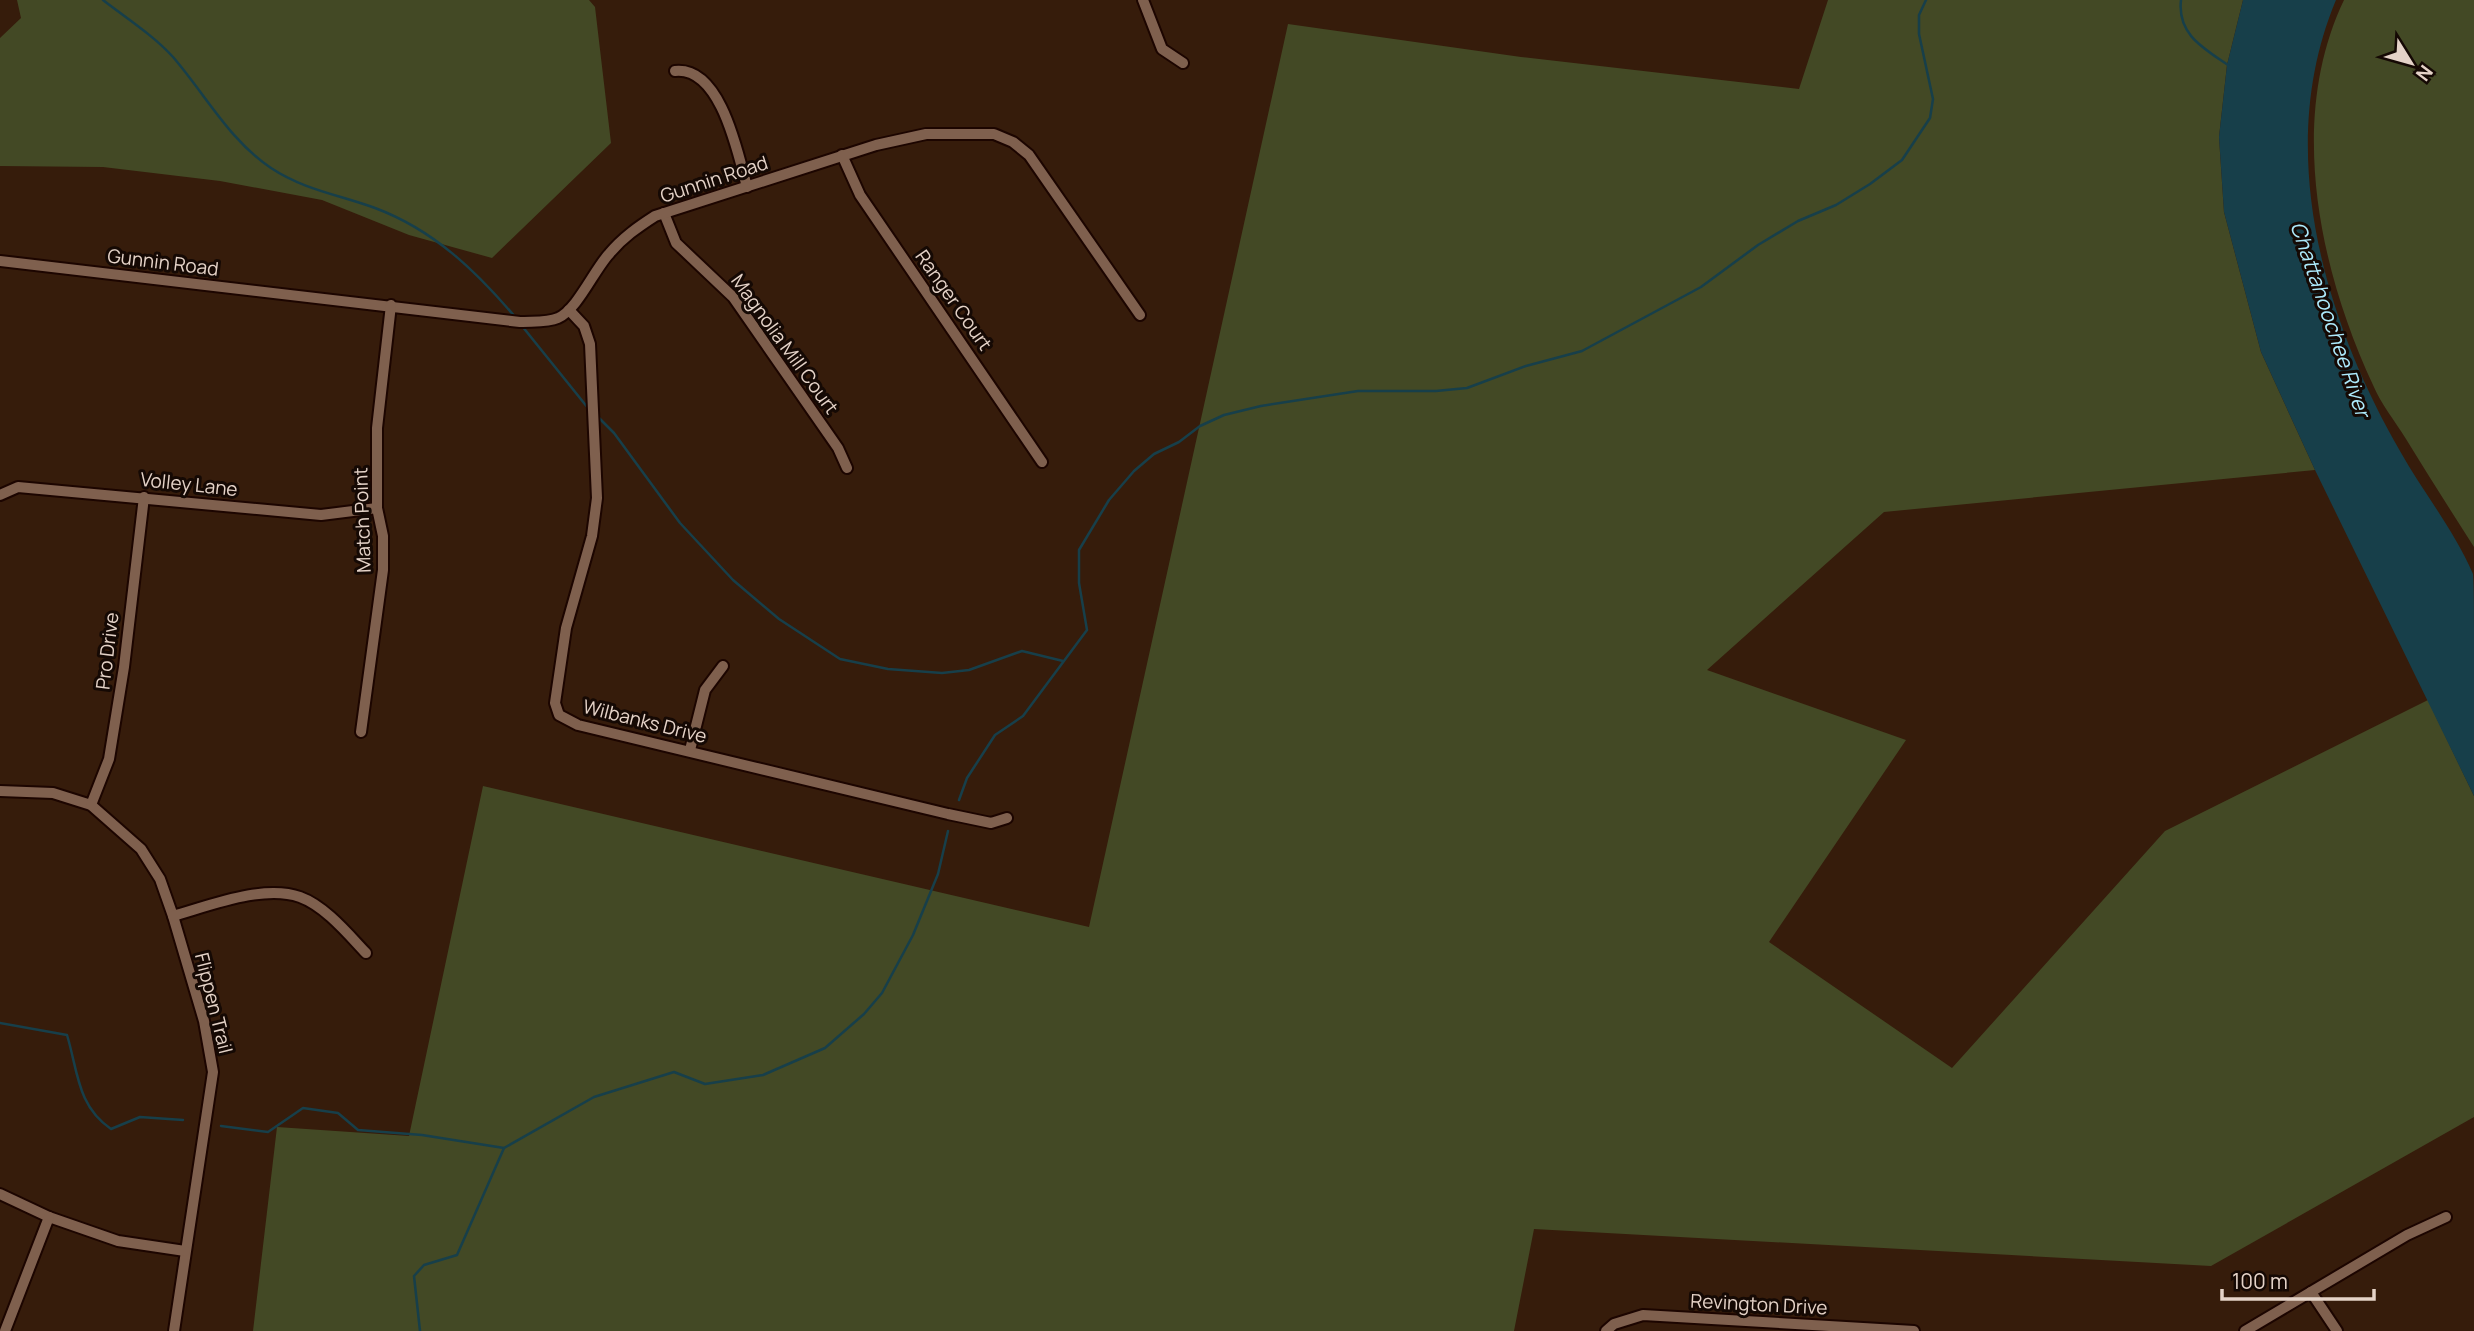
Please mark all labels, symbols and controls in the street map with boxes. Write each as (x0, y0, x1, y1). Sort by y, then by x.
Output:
north arrow (2376, 28, 2446, 98)
text: N (2410, 60, 2439, 87)
street label: Gunnin Road (657, 149, 771, 209)
water label: Chattahoochee River (2284, 218, 2378, 423)
street label: Gunnin Road (106, 242, 220, 282)
street label: Ranger Court (910, 244, 998, 356)
street label: Magnolia Mill Court (725, 269, 845, 419)
street label: Volley Lane (139, 466, 239, 502)
street label: Match Point (347, 467, 377, 573)
street label: Pro Drive (89, 611, 125, 691)
street label: Wilbanks Drive (580, 693, 710, 749)
street label: Flippen Trail (189, 950, 239, 1056)
scale bar (2222, 1258, 2374, 1302)
text: 100 m (2232, 1267, 2288, 1295)
street label: Revington Drive (1690, 1287, 1828, 1321)

